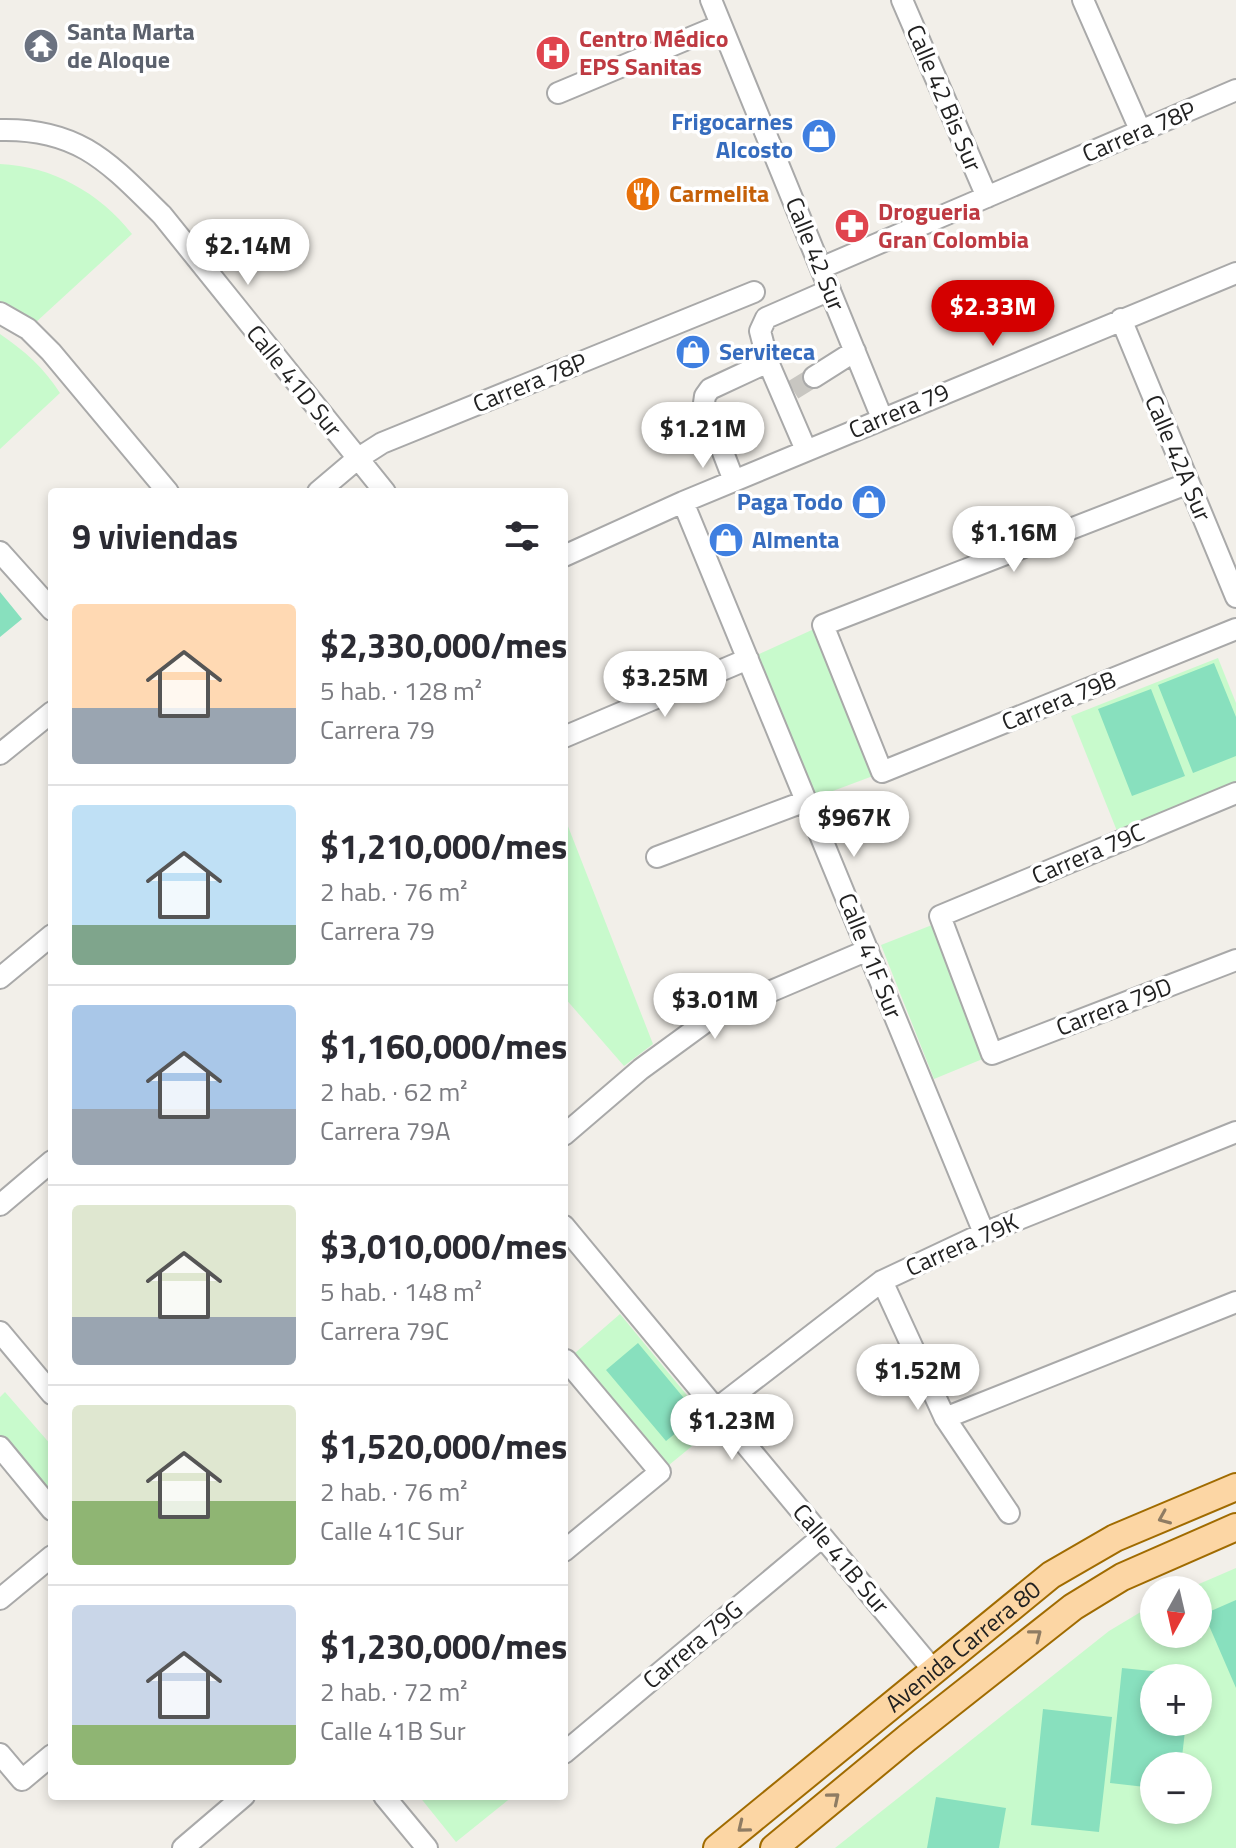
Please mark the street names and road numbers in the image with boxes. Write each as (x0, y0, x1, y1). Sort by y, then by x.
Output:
street label: Calle 42 Bis Sur (898, 19, 992, 177)
street label: Carrera 78P (1076, 91, 1201, 171)
street label: Calle 42 Sur (777, 191, 855, 316)
street label: Calle 41D Sur (238, 316, 351, 444)
street label: Carrera 78P (467, 343, 592, 421)
street label: Carrera 79 (843, 373, 954, 447)
street label: Calle 42A Sur (1136, 389, 1222, 526)
street label: Carrera 79B (996, 661, 1121, 739)
street label: Carrera 79C (1026, 813, 1149, 893)
street label: Calle 41F Sur (829, 887, 912, 1024)
street label: Carrera 79D (1050, 967, 1177, 1045)
street label: Carrera 79K (900, 1203, 1024, 1285)
street label: Calle 41B Sur (785, 1495, 899, 1621)
street label: Avenida Carrera 80 (877, 1571, 1048, 1721)
street label: Carrera 79G (635, 1592, 750, 1697)

